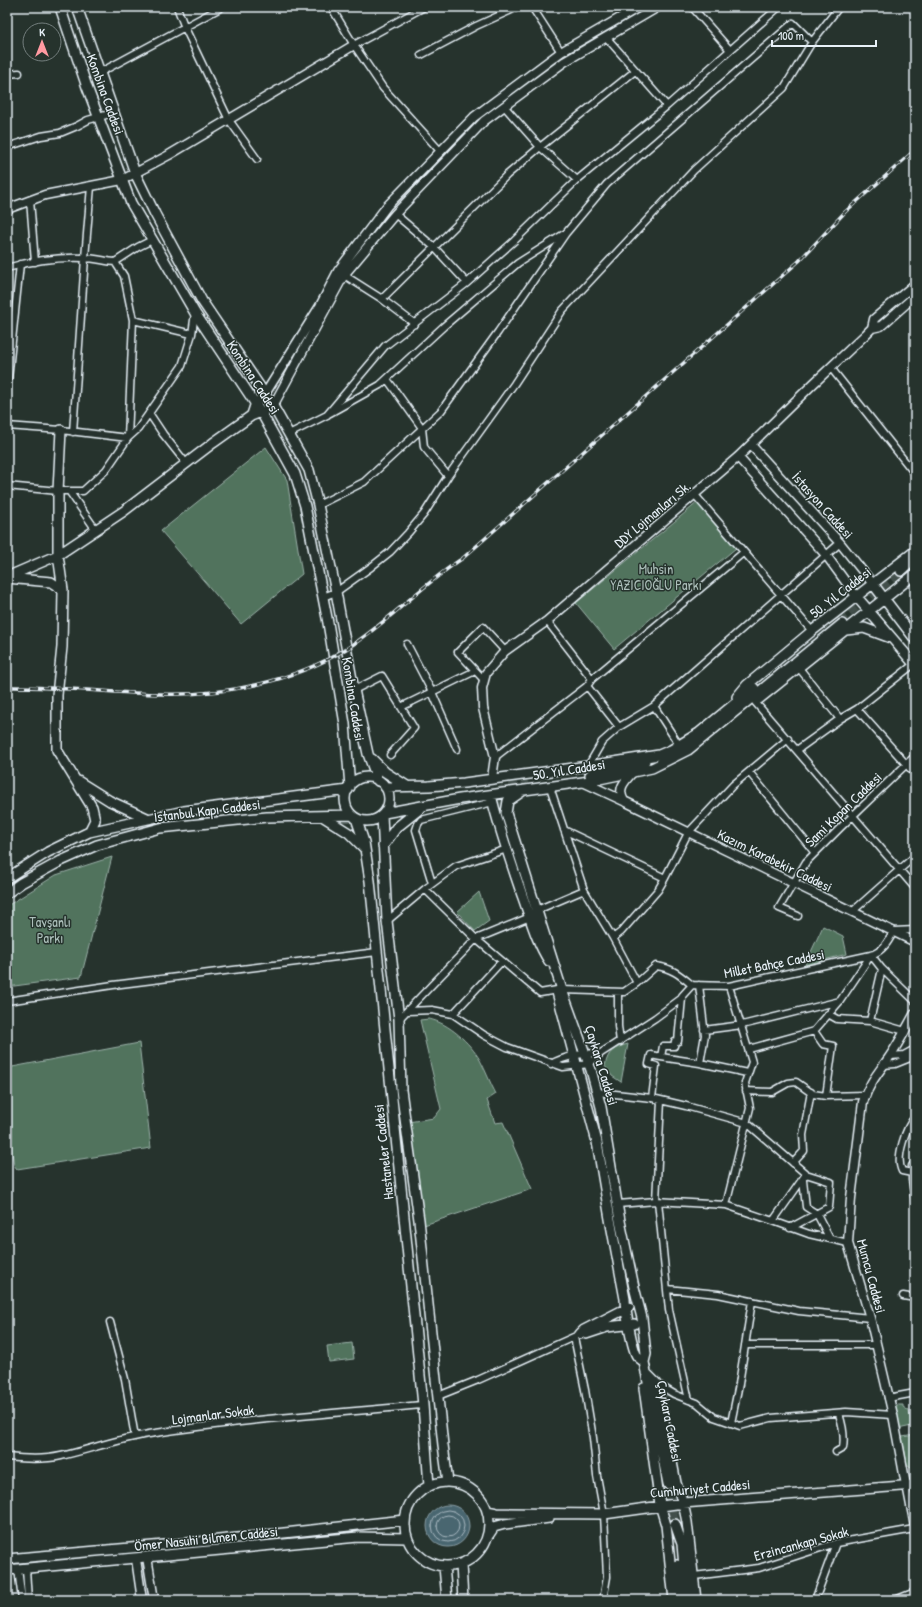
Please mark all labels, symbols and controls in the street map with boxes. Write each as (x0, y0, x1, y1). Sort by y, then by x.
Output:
north arrow (22, 22, 62, 62)
scale bar (772, 22, 876, 48)
text: K (39, 25, 45, 39)
text: 100 m (778, 27, 804, 44)
street label: Kombina Caddesi (83, 51, 129, 137)
street label: Kombina Caddesi (223, 336, 285, 418)
street label: İstasyon Caddesi (787, 468, 858, 543)
street label: DDY Lojmanları Sk. (610, 476, 695, 552)
park label: Muhsin YAZICIOĞLU Parkı (610, 559, 702, 594)
street label: 50. Yıl Caddesi (805, 562, 875, 622)
street label: Kombina Caddesi (338, 656, 370, 742)
street label: 50. Yıl Caddesi (532, 754, 606, 784)
street label: Sami Kopan Caddesi (800, 767, 886, 851)
street label: İstanbul Kapı Caddesi (153, 794, 261, 827)
street label: Kazım Karabekir Caddesi (714, 824, 836, 896)
park label: Tavşanlı Parkı (29, 912, 71, 947)
street label: Millet Bahçe Caddesi (722, 944, 826, 982)
street label: Çaykara Caddesi (580, 1023, 623, 1108)
street label: Hastaneler Caddesi (369, 1103, 397, 1201)
street label: Mumcu Caddesi (853, 1237, 891, 1315)
street label: Çaykara Caddesi (652, 1379, 687, 1464)
street label: Lojmanlar Sokak (171, 1400, 255, 1429)
street label: Cumhuriyet Caddesi (649, 1474, 751, 1503)
street label: Ömer Nasuhi Bilmen Caddesi (133, 1521, 279, 1555)
street label: Erzincankapı Sokak (752, 1521, 851, 1566)

